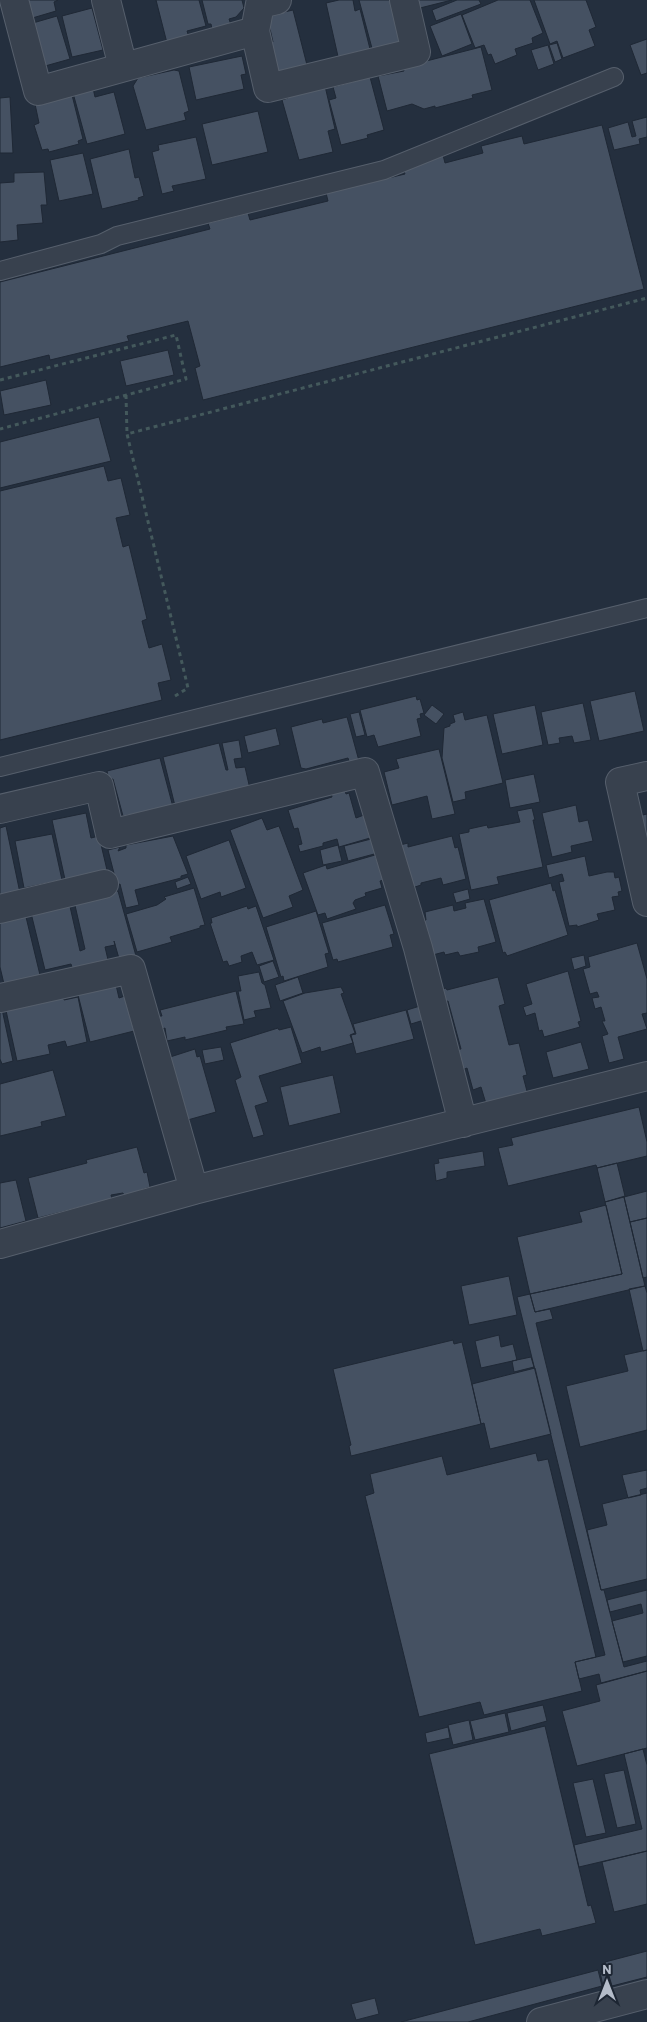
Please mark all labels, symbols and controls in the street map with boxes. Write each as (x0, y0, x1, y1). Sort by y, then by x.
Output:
north arrow (582, 1957, 632, 2007)
text: N (602, 1960, 612, 1977)

